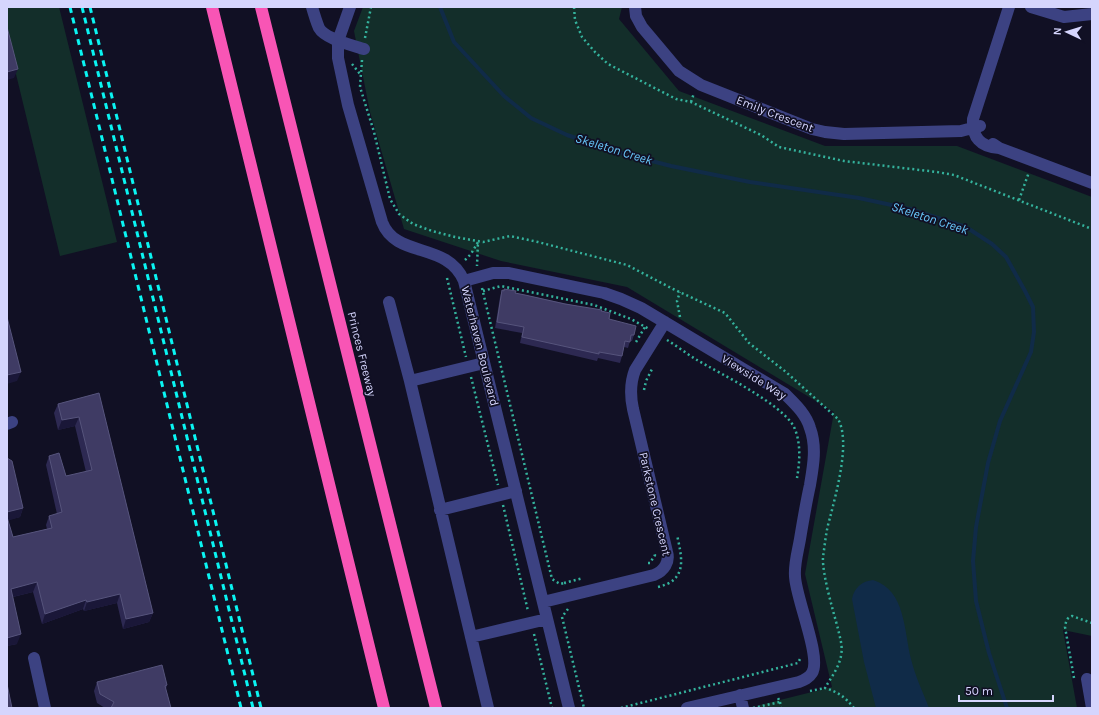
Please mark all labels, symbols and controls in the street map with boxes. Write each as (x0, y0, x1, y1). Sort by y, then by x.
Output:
north arrow (1047, 12, 1087, 52)
text: N (1051, 27, 1064, 36)
street label: Emily Crescent (734, 93, 816, 135)
water label: Skeleton Creek (574, 130, 655, 168)
water label: Skeleton Creek (890, 199, 971, 238)
street label: Waterhaven Boulevard (458, 285, 502, 407)
street label: Princes Freeway (345, 310, 379, 398)
street label: Viewside Way (719, 352, 789, 403)
street label: Parkstone Crescent (636, 451, 674, 558)
scale bar (959, 677, 1053, 703)
text: 50 m (965, 684, 993, 698)

